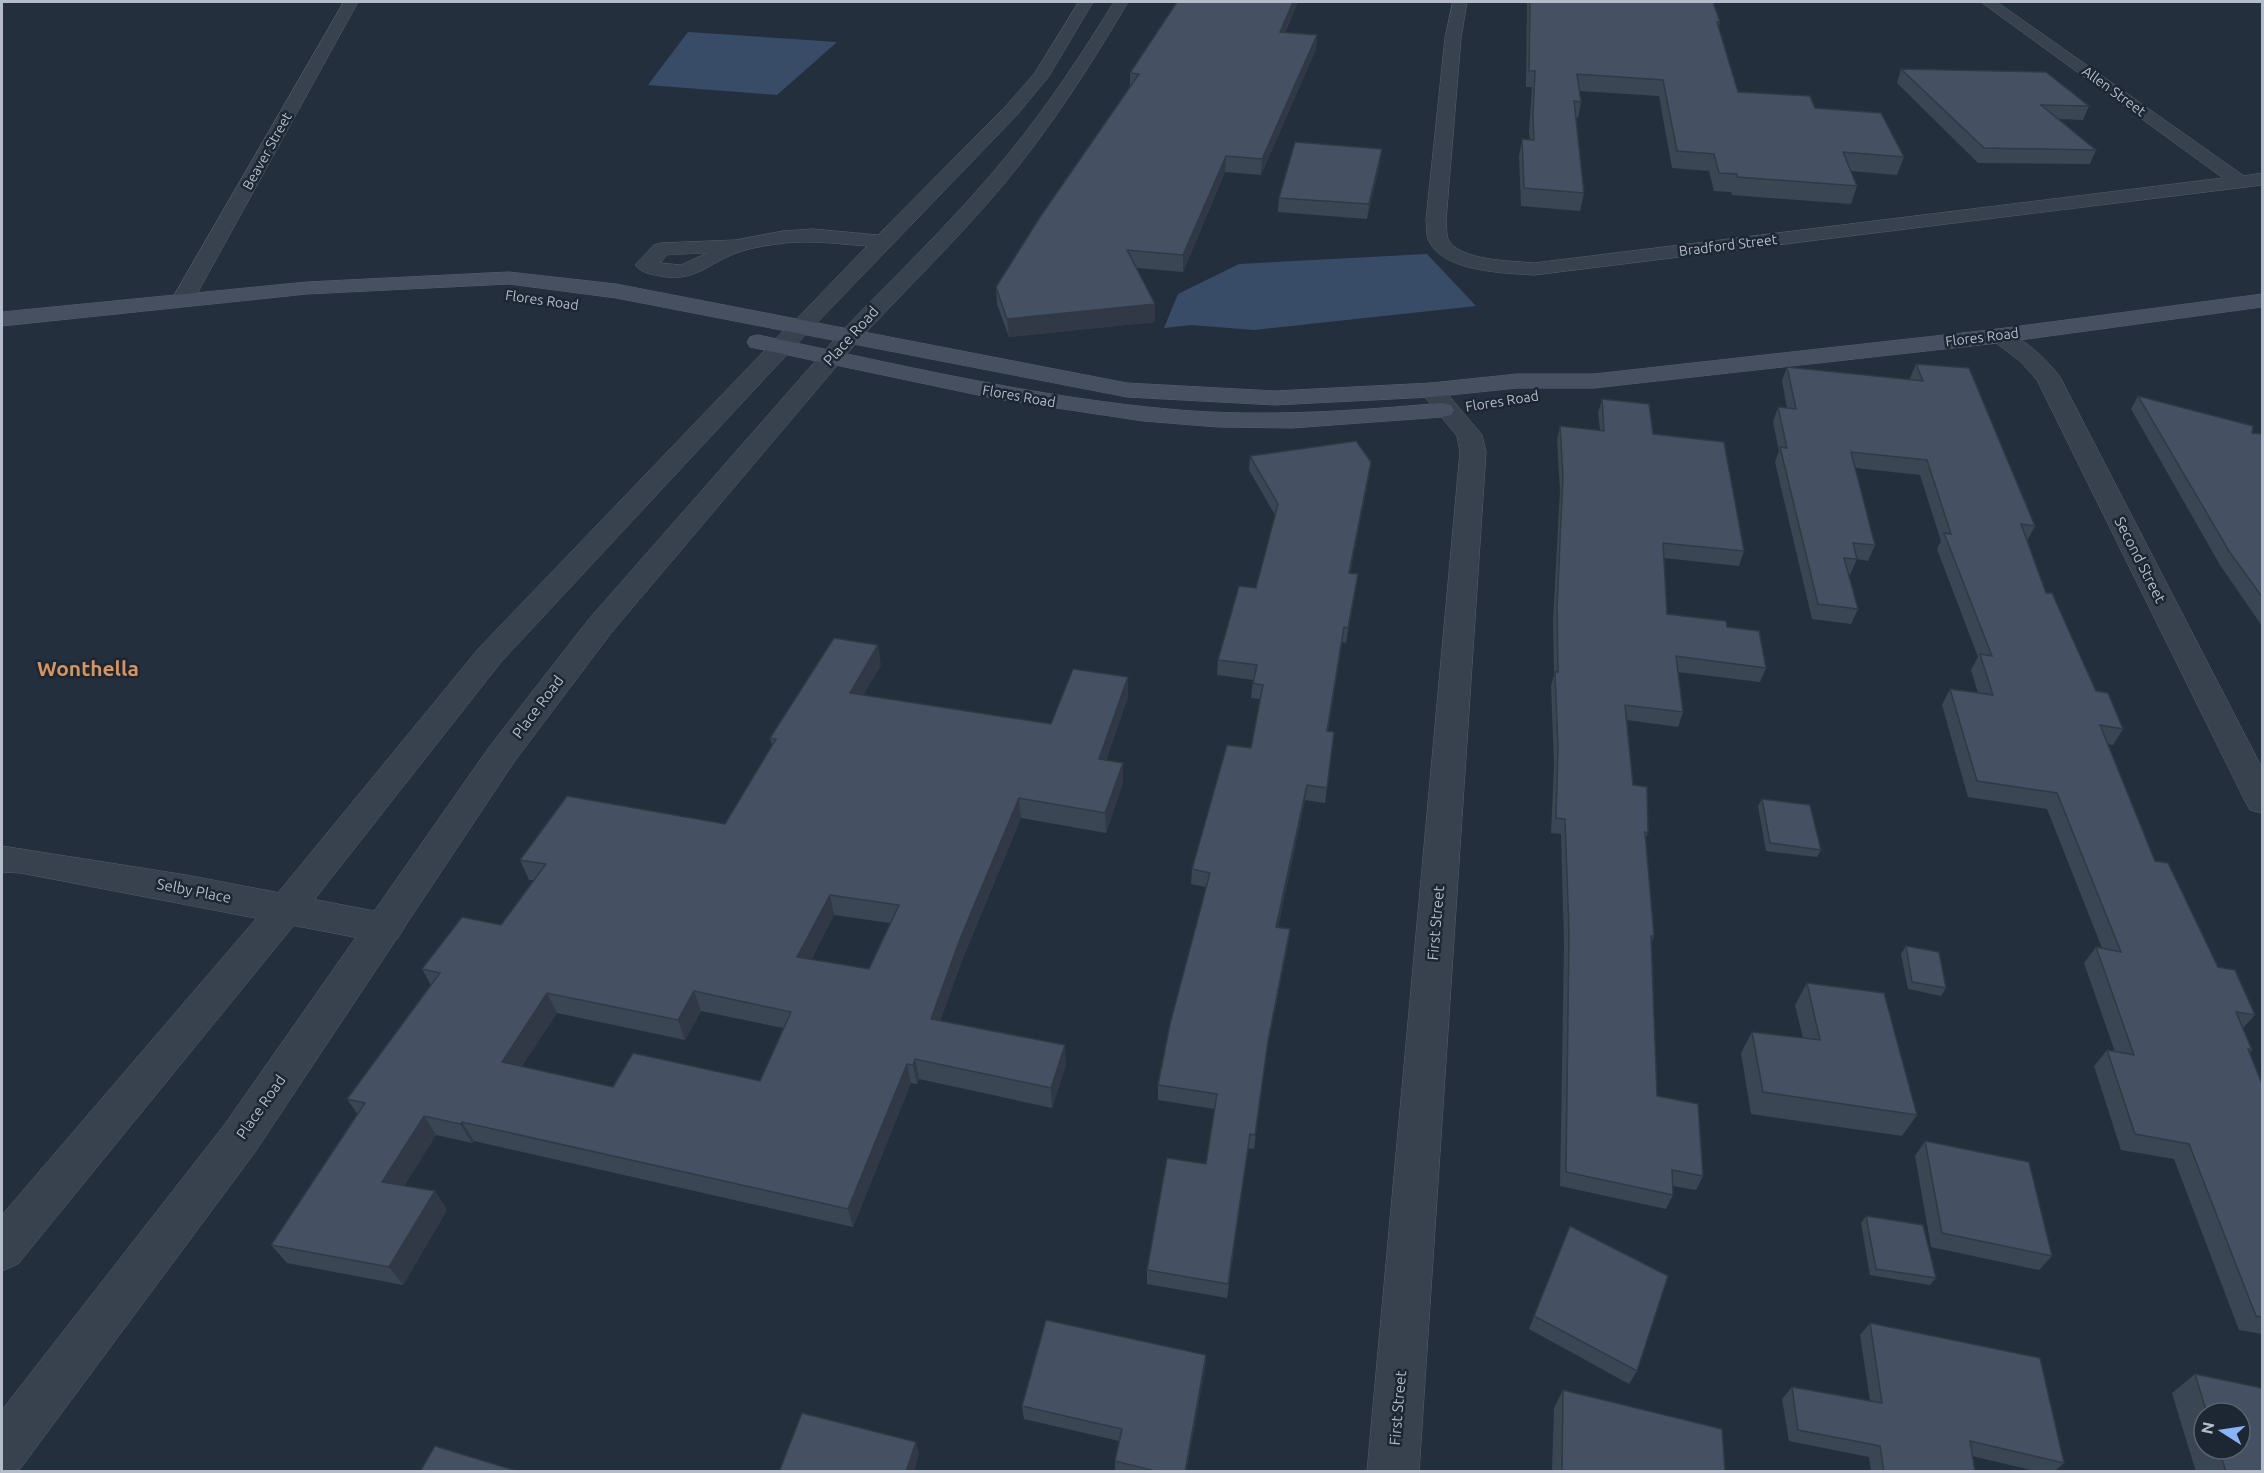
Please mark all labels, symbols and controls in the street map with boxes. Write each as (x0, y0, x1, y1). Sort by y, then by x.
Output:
street label: Allen Street (2079, 63, 2149, 120)
street label: Beaver Street (239, 109, 295, 192)
street label: Bradford Street (1678, 231, 1779, 259)
street label: Flores Road (504, 287, 580, 313)
street label: Place Road (820, 303, 882, 369)
street label: Flores Road (1944, 325, 2020, 349)
street label: Flores Road (981, 382, 1057, 410)
street label: Flores Road (1464, 387, 1540, 415)
street label: Second Street (2111, 514, 2170, 606)
district label: Wonthella (37, 656, 139, 680)
street label: Place Road (509, 672, 567, 741)
street label: Selby Place (155, 875, 233, 906)
street label: First Street (1424, 885, 1447, 961)
street label: Place Road (232, 1072, 289, 1142)
street label: First Street (1386, 1370, 1409, 1446)
north arrow (2192, 1401, 2252, 1461)
text: N (2197, 1420, 2217, 1436)

